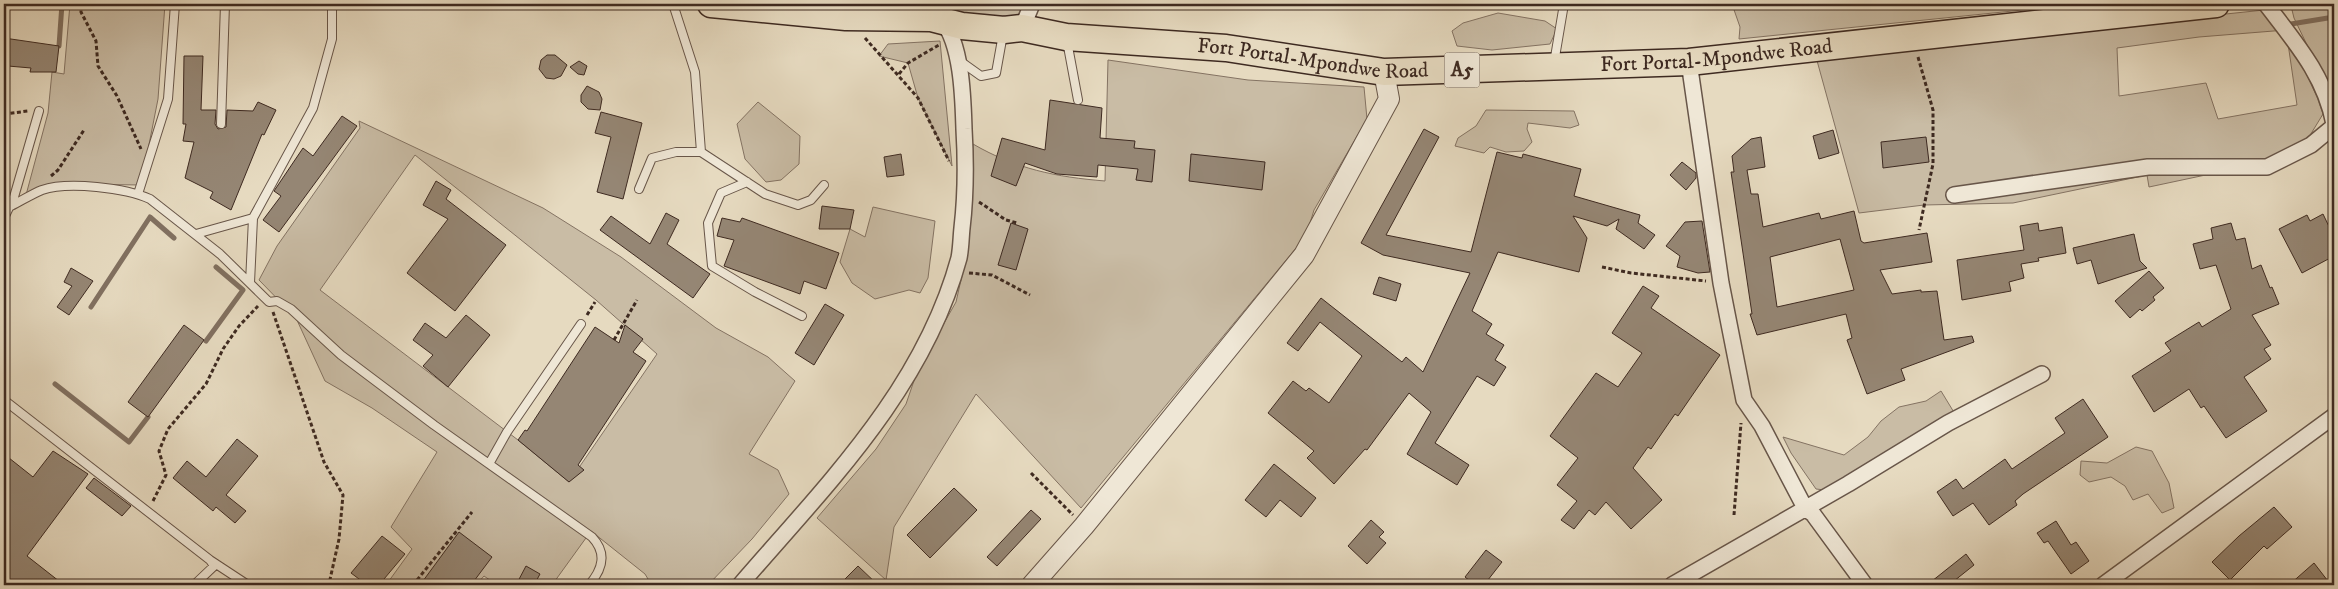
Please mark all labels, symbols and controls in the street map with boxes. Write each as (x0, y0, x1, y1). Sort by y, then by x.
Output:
street label: Fort Portal-Mpondwe Road (1196, 33, 1429, 85)
street label: Fort Portal-Mpondwe Road (1600, 33, 1834, 78)
road number: A5 (1444, 52, 1480, 88)

